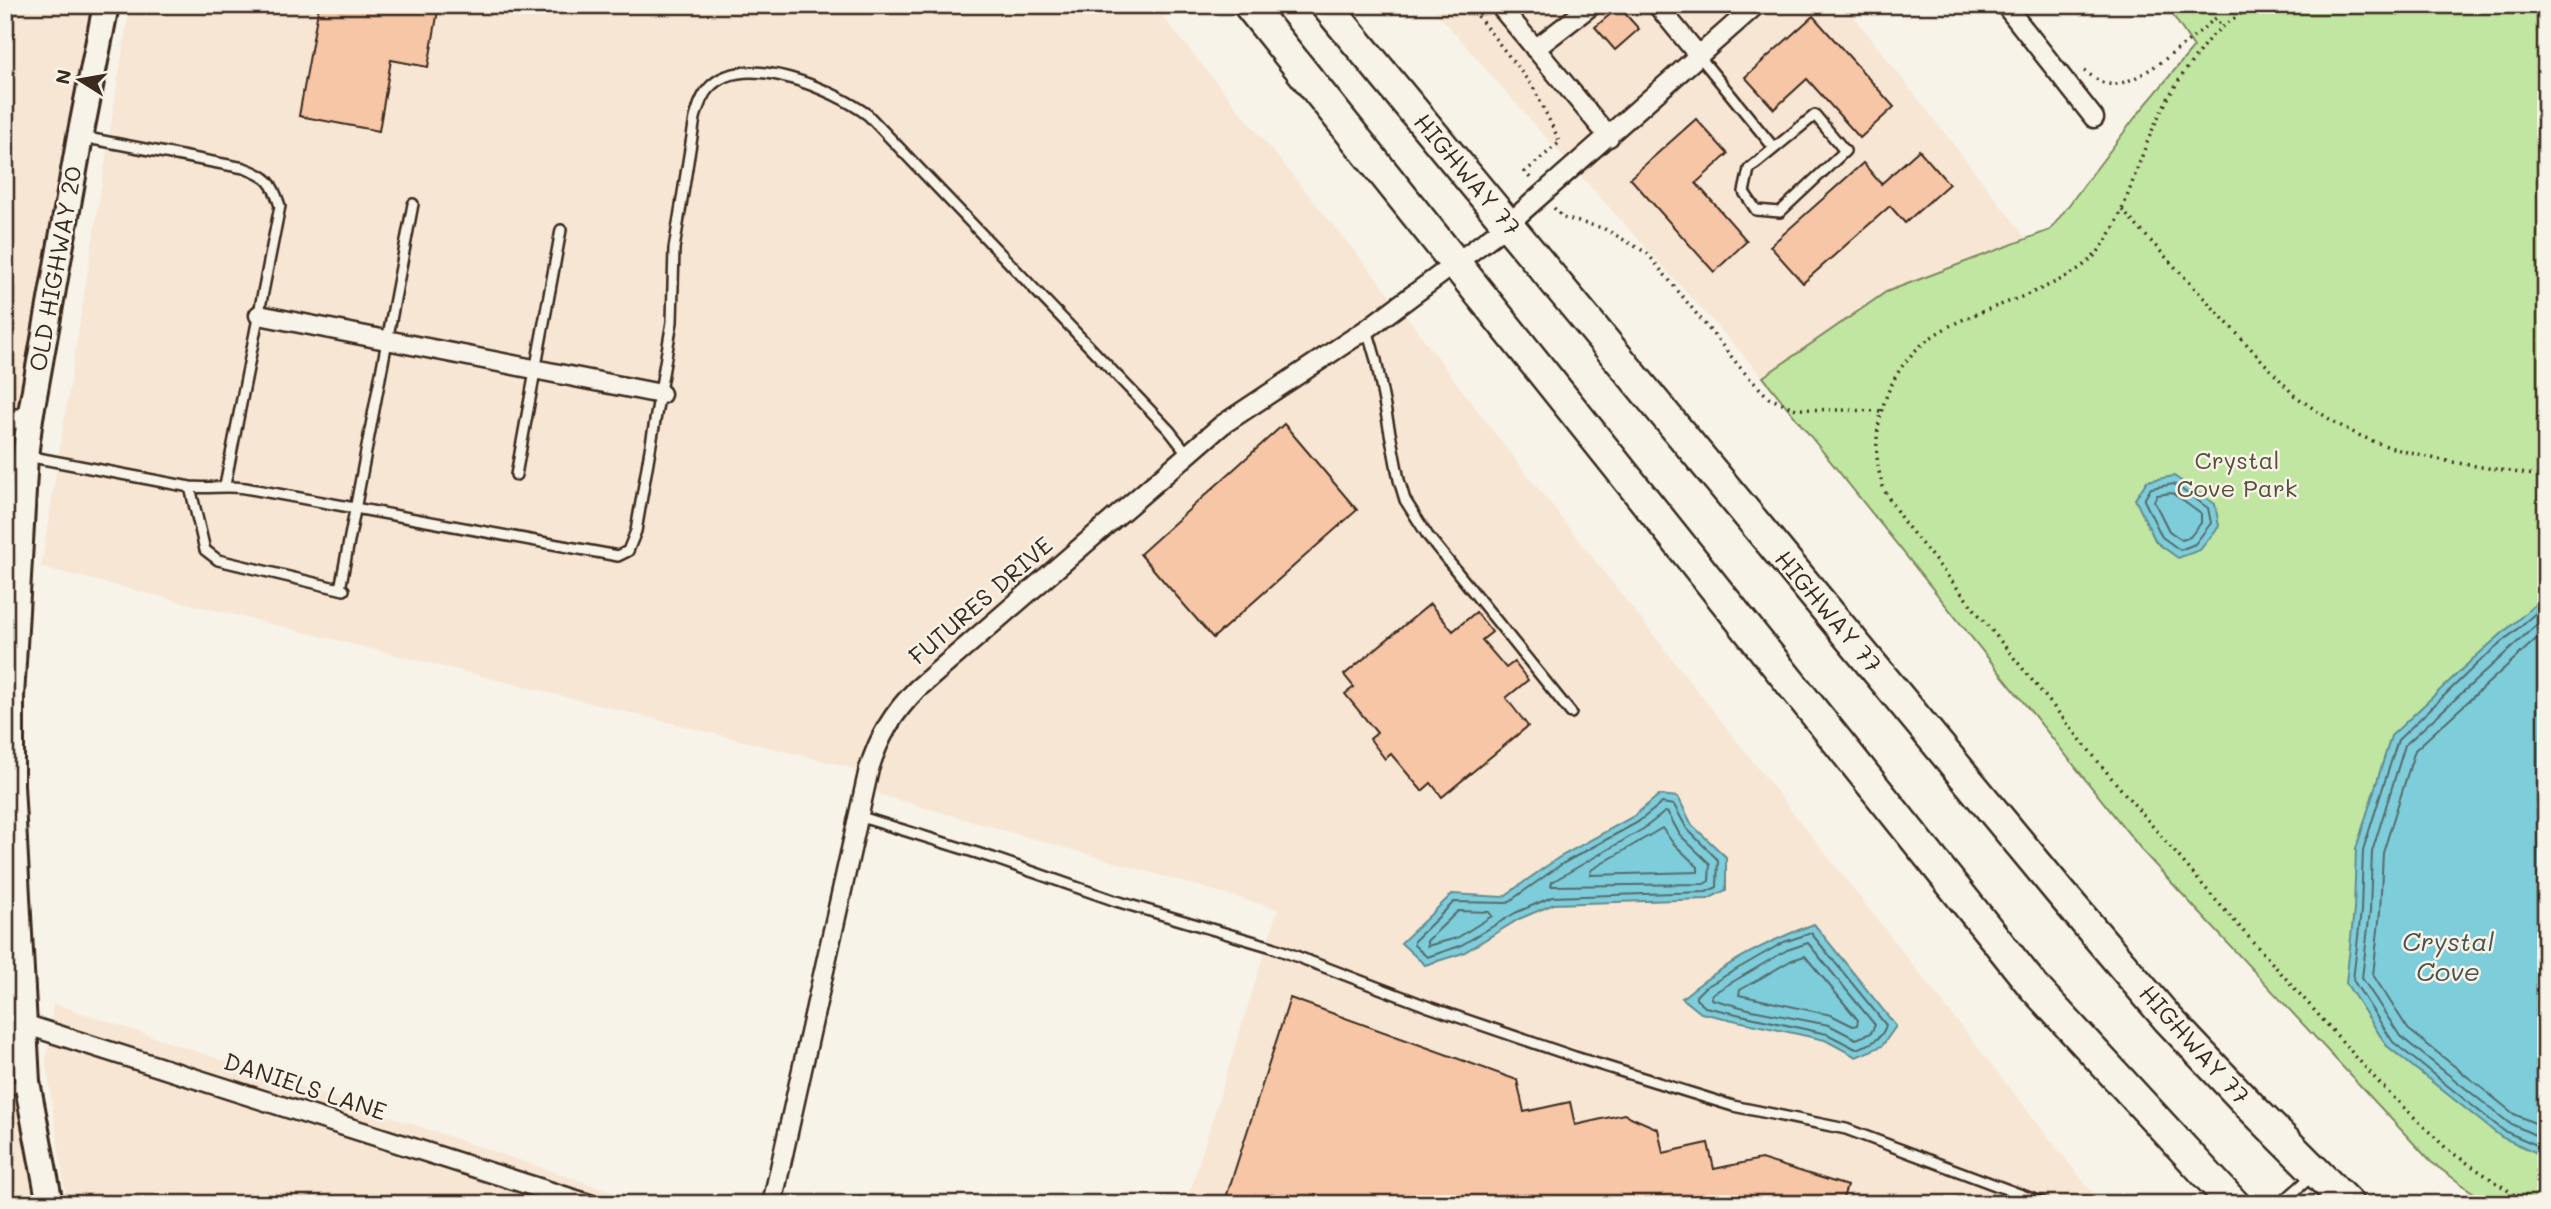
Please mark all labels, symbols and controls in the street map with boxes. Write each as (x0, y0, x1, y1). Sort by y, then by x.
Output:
north arrow (46, 46, 116, 116)
text: N (49, 67, 76, 86)
street label: HIGHWAY 77 (1408, 107, 1528, 242)
street label: OLD HIGHWAY 20 (21, 164, 88, 374)
park label: Crystal Cove Park (2176, 444, 2298, 503)
street label: FUTURES DRIVE (902, 529, 1058, 671)
street label: HIGHWAY 77 (1769, 544, 1889, 679)
water label: Crystal Cove (2402, 924, 2494, 988)
street label: HIGHWAY 77 (2133, 978, 2257, 1110)
street label: DANIELS LANE (220, 1045, 391, 1127)

